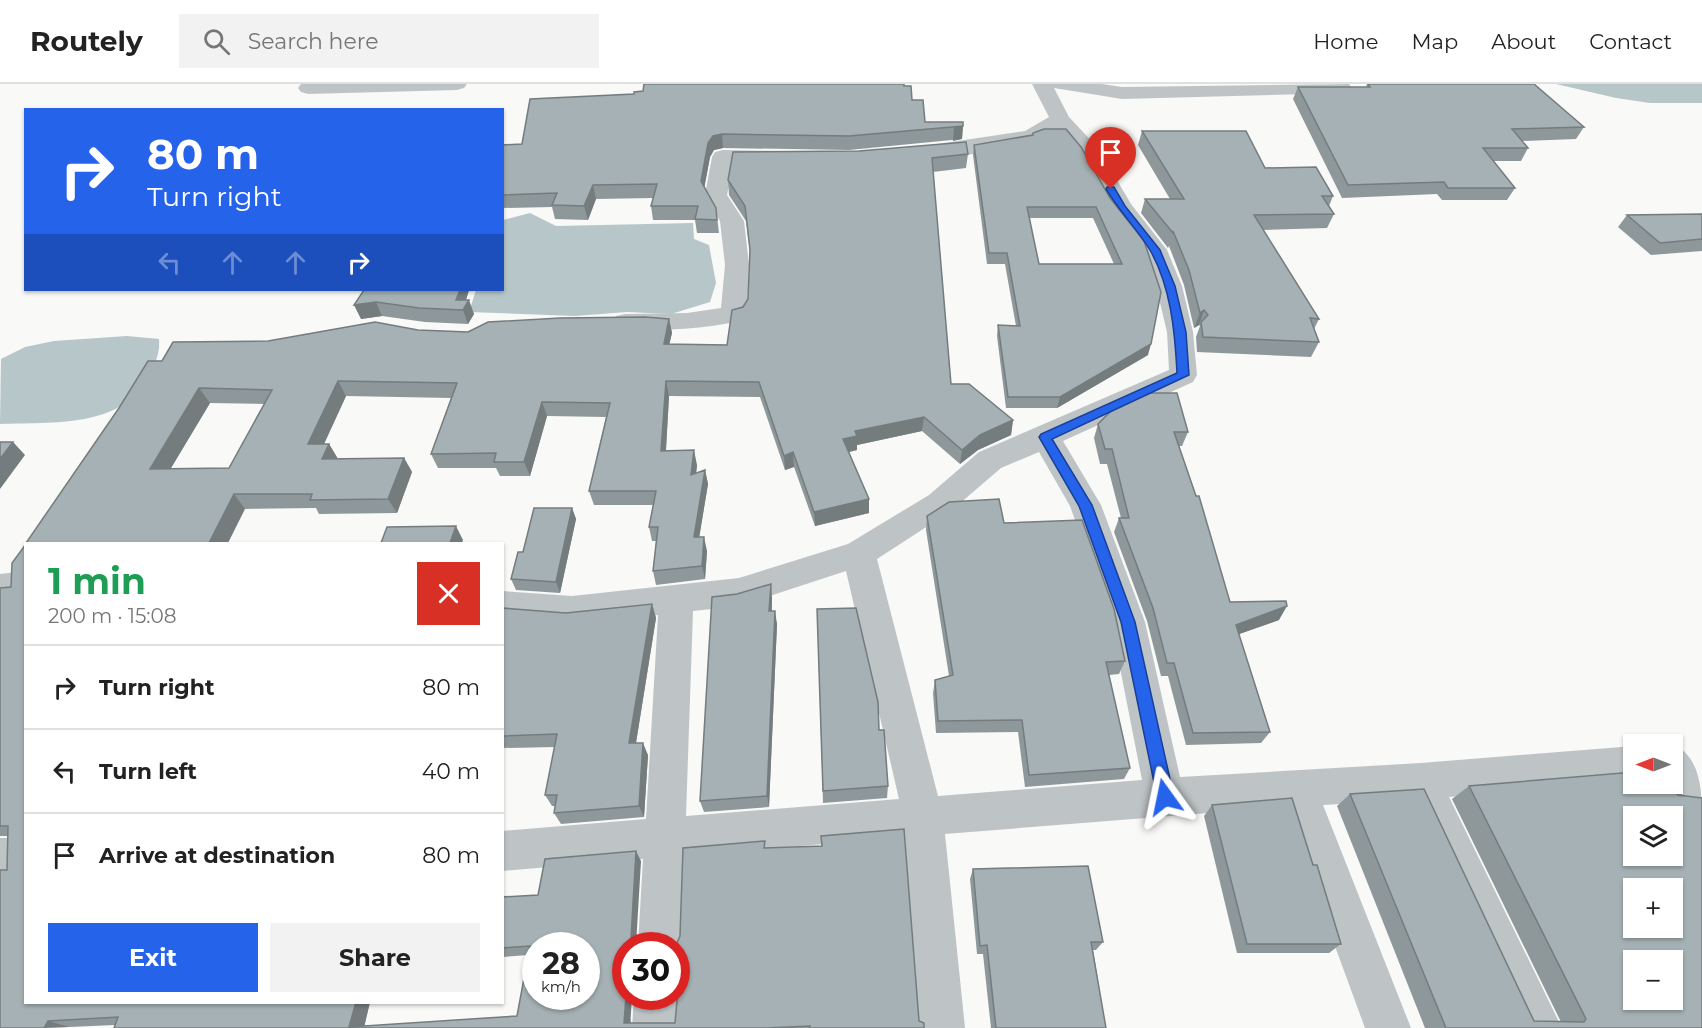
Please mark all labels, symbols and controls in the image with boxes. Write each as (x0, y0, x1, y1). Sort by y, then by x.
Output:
search box (179, 14, 599, 68)
text: Routely (30, 24, 143, 58)
icon: search (200, 25, 233, 58)
text: Search here (248, 28, 379, 55)
text: Home (1313, 29, 1378, 54)
text: Map (1411, 29, 1458, 54)
text: About (1491, 29, 1556, 54)
text: Contact (1589, 29, 1672, 54)
pin (1085, 127, 1136, 189)
text: 80 m (147, 128, 259, 180)
icon: right (48, 132, 126, 210)
icon: arrive (1094, 136, 1127, 169)
text: Turn right (147, 180, 282, 213)
icon: left (153, 246, 186, 279)
icon: ahead (216, 246, 249, 279)
icon: ahead (279, 246, 312, 279)
icon: right (342, 246, 375, 279)
text: 1 min (48, 559, 146, 603)
button: close (417, 562, 480, 625)
text: 200 m · 15:08 (48, 604, 177, 628)
icon: right (48, 671, 81, 704)
text: Turn right (99, 674, 214, 701)
text: 80 m (422, 674, 480, 701)
north arrow (1623, 734, 1683, 794)
map controls (1623, 734, 1683, 1010)
icon: left (48, 755, 81, 788)
text: Turn left (99, 758, 197, 785)
text: 40 m (422, 758, 480, 785)
position arrow (1133, 765, 1197, 829)
button: layers (1623, 806, 1683, 866)
icon: arrive (48, 839, 81, 872)
text: Arrive at destination (99, 842, 335, 869)
text: 80 m (422, 842, 480, 869)
button: + (1623, 878, 1683, 938)
button: Exit (48, 923, 258, 992)
button: Share (270, 923, 480, 992)
speed limit sign: 30 (612, 932, 690, 1010)
text: 28 (542, 945, 580, 982)
button: − (1623, 950, 1683, 1010)
text: km/h (541, 977, 581, 996)

